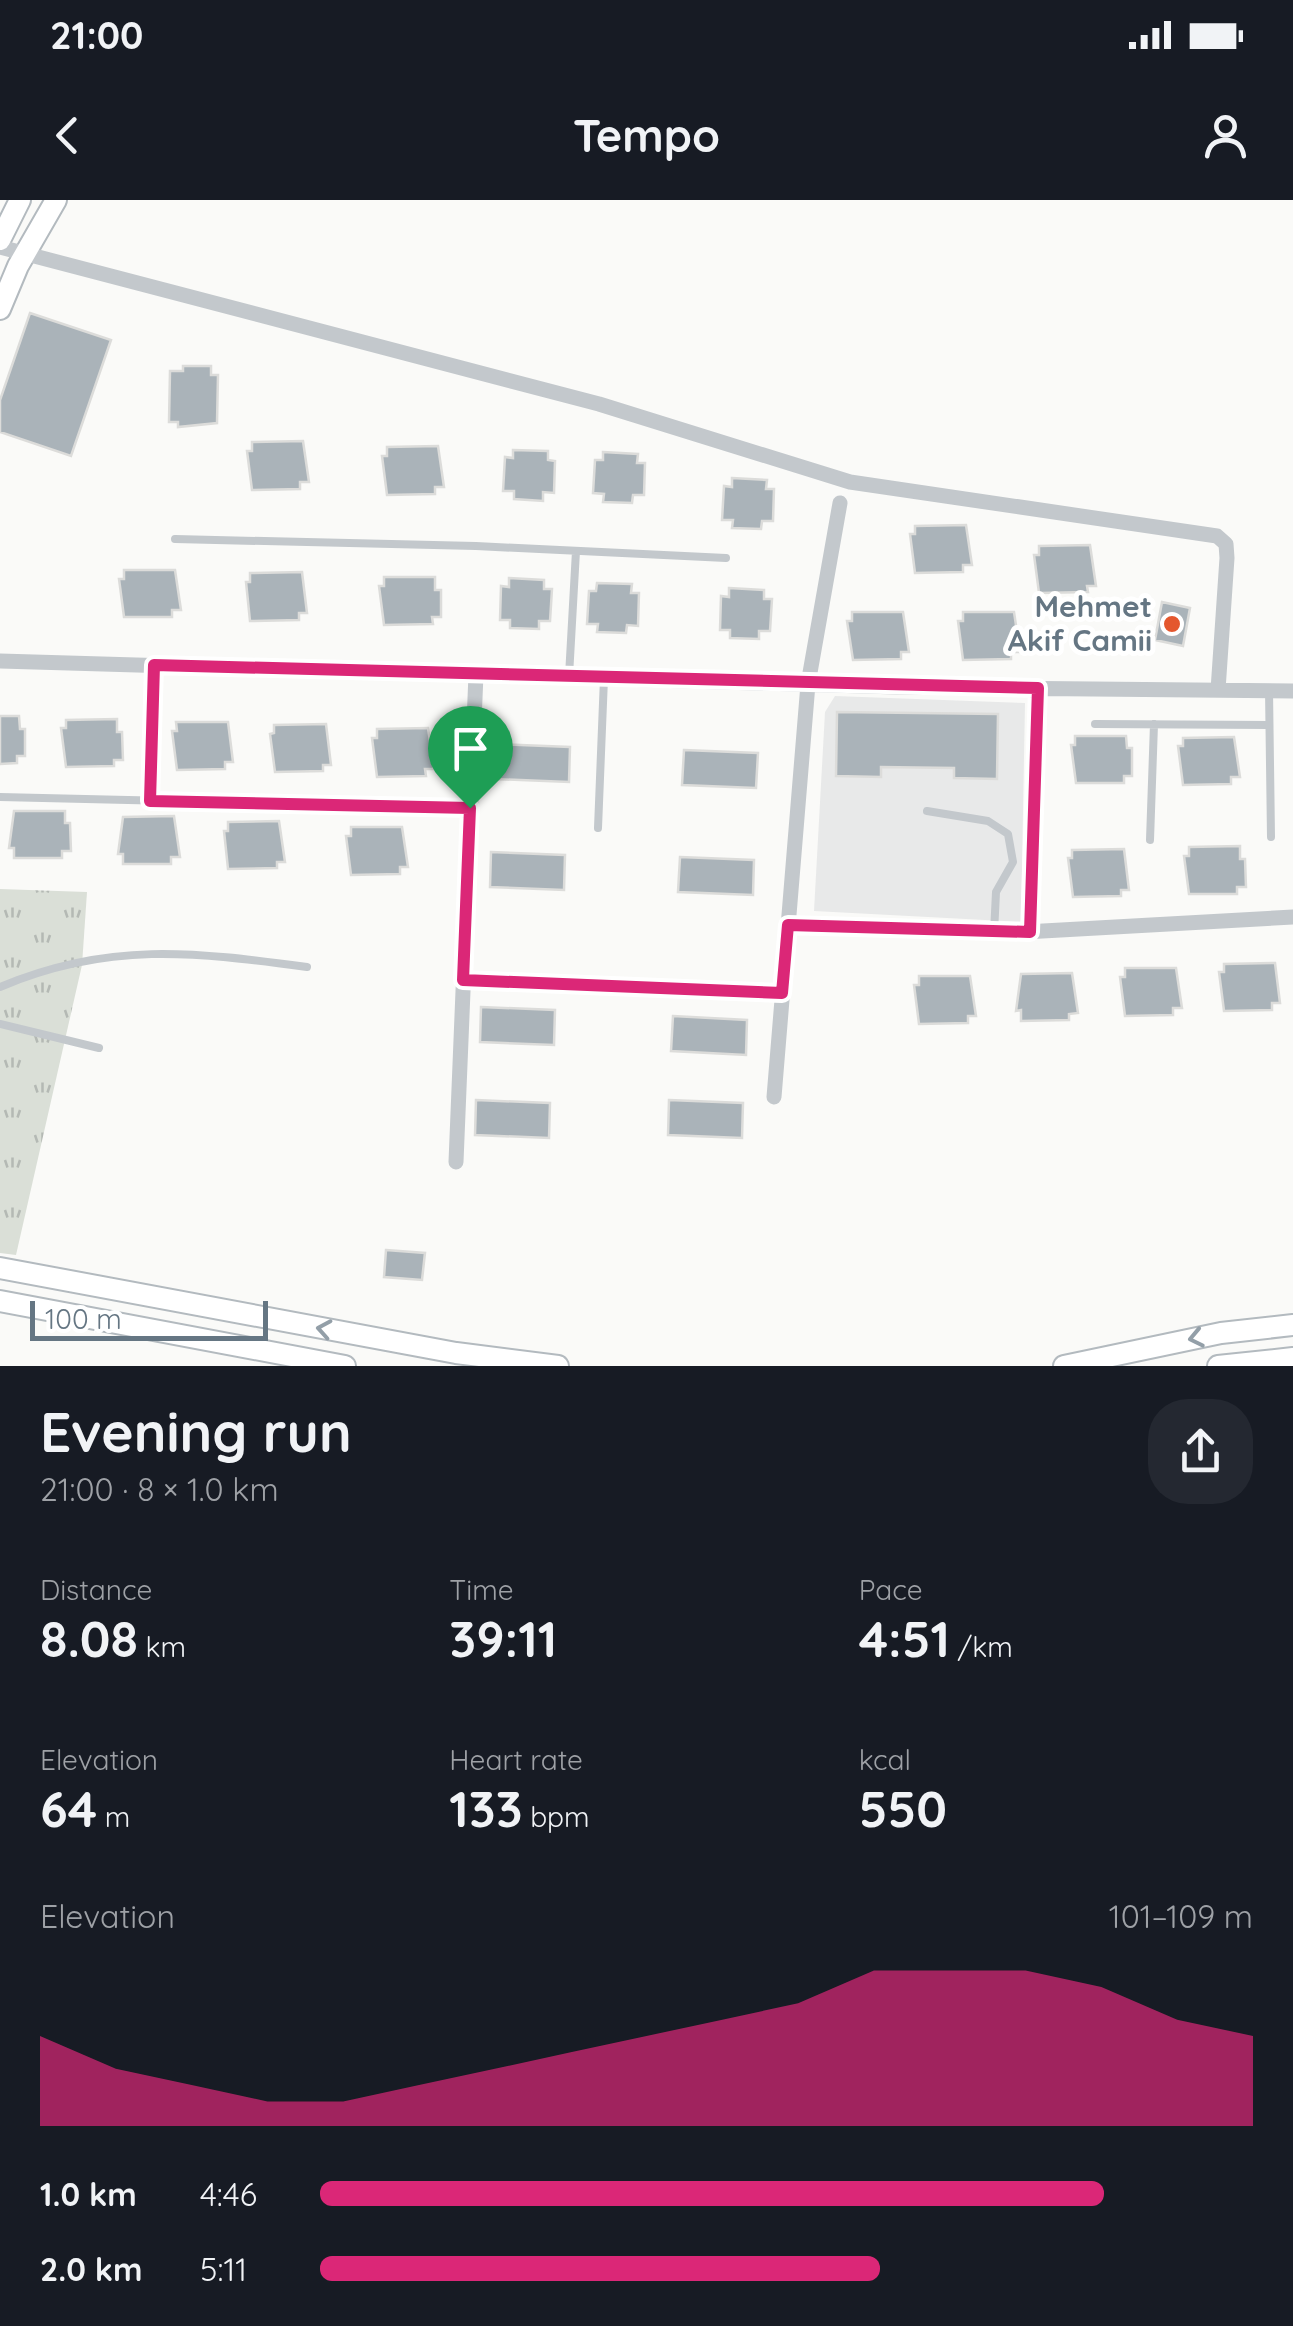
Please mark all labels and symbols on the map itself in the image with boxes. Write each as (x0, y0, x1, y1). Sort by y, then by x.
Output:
place label: Mehmet Akif Camii (1008, 587, 1152, 659)
marker: Mehmet Akif Camii (1161, 613, 1183, 635)
pin (428, 706, 513, 809)
scale bar (30, 1296, 268, 1340)
one-way arrow (316, 1319, 332, 1340)
one-way arrow (1188, 1326, 1205, 1347)

